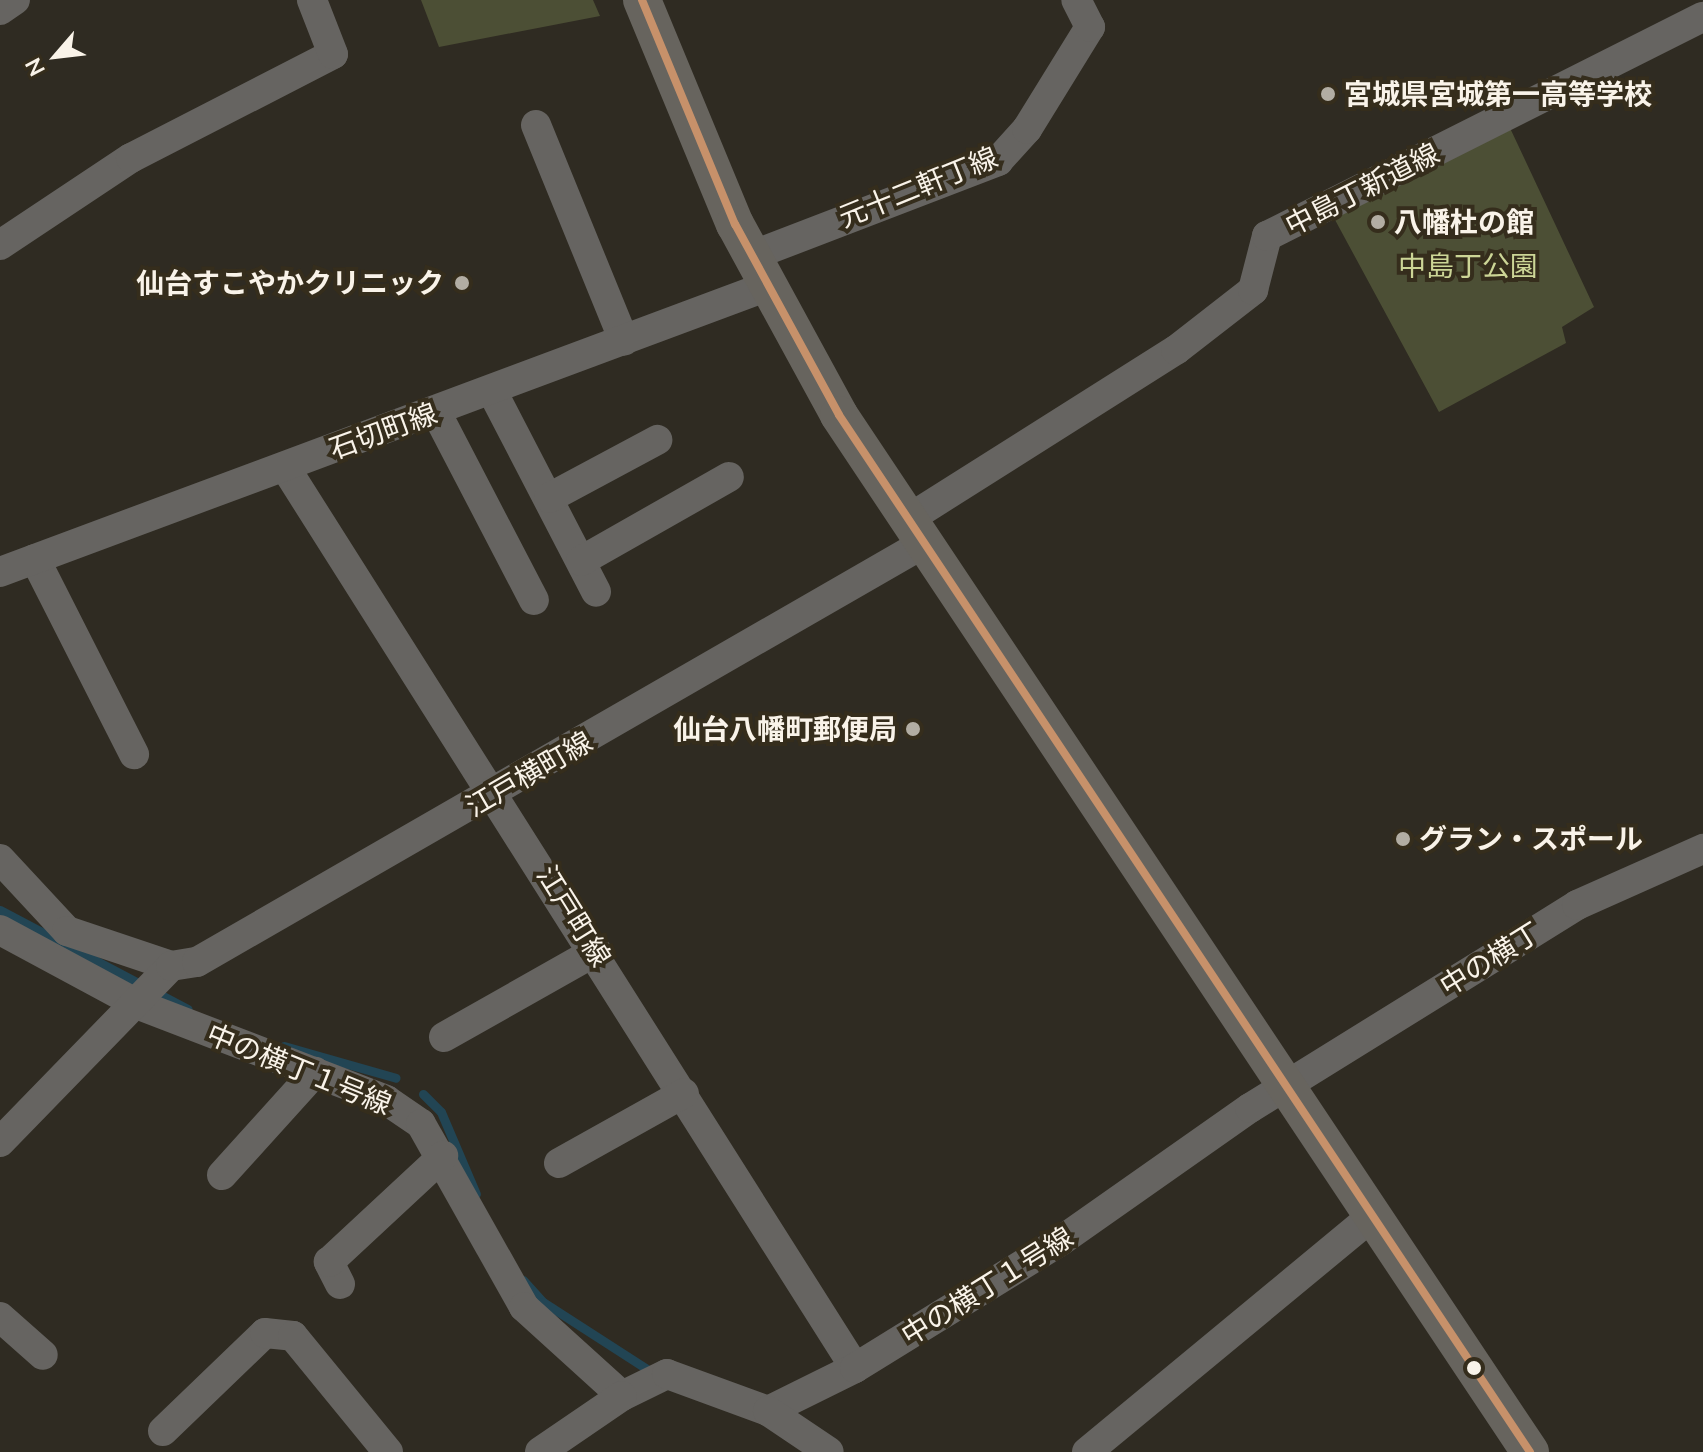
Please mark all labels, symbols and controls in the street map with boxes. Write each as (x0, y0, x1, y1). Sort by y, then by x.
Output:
north arrow (16, 16, 96, 96)
text: N (19, 53, 51, 81)
place label: 宮城県宮城第一高等学校 (1344, 77, 1652, 111)
marker: 宮城県宮城第一高等学校 (1319, 85, 1337, 103)
street label: 中島丁新道線 (1280, 136, 1444, 242)
street label: 元十二軒丁線 (834, 140, 1002, 234)
place label: 八幡杜の館 (1394, 205, 1534, 239)
marker: 八幡杜の館 (1369, 213, 1387, 231)
park label: 中島丁公園 (1398, 249, 1538, 283)
place label: 仙台すこやかクリニック (136, 266, 444, 300)
marker: 仙台すこやかクリニック (451, 272, 473, 294)
street label: 石切町線 (325, 396, 441, 466)
place label: 仙台八幡町郵便局 (673, 712, 897, 746)
marker: 仙台八幡町郵便局 (904, 720, 922, 738)
street label: 江戸横町線 (460, 724, 598, 824)
place label: グラン・スポール (1419, 822, 1643, 856)
marker: グラン・スポール (1394, 830, 1412, 848)
street label: 江戸町線 (530, 860, 618, 972)
street label: 中の横丁 (1434, 915, 1546, 1003)
street label: 中の横丁１号線 (202, 1017, 396, 1121)
street label: 中の横丁１号線 (895, 1220, 1079, 1352)
unlabelled marker (1466, 1360, 1482, 1376)

